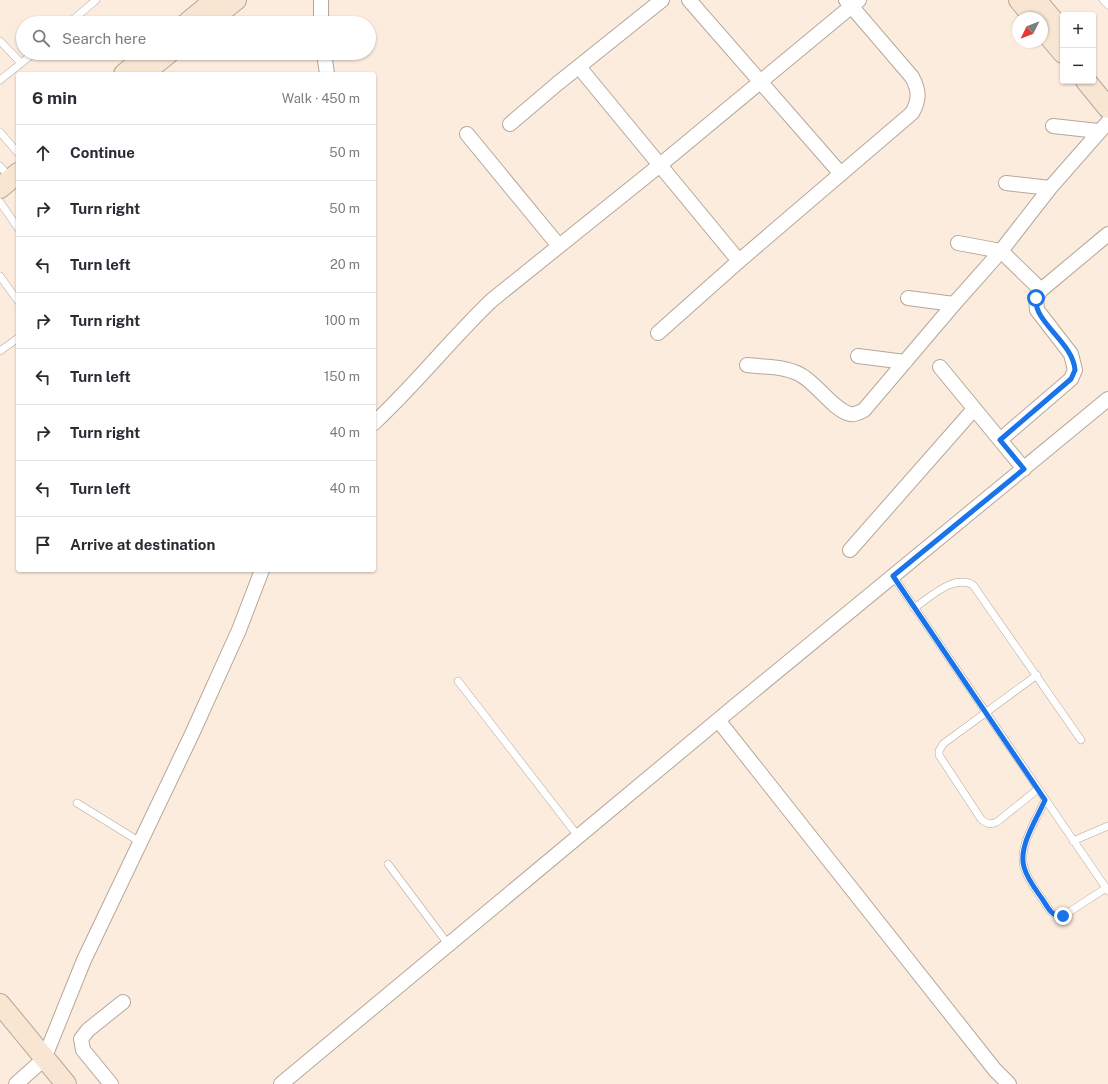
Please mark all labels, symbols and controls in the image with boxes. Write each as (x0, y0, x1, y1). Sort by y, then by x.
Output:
north arrow (1012, 12, 1048, 48)
map controls (1060, 12, 1096, 84)
button: + (1060, 12, 1096, 48)
search box (16, 16, 376, 60)
icon: search (30, 27, 52, 49)
text: Search here (62, 30, 146, 47)
button: − (1060, 48, 1096, 84)
text: 6 min (32, 88, 77, 108)
text: Walk · 450 m (282, 91, 360, 106)
icon: ahead (32, 142, 54, 164)
text: Continue (70, 144, 135, 161)
text: 50 m (329, 145, 360, 160)
icon: right (32, 198, 54, 220)
text: Turn right (70, 200, 140, 217)
text: 50 m (329, 201, 360, 216)
icon: left (32, 254, 54, 276)
text: Turn left (70, 256, 131, 273)
text: 20 m (330, 257, 360, 272)
route start (1027, 289, 1045, 307)
icon: right (32, 310, 54, 332)
text: Turn right (70, 312, 140, 329)
text: 100 m (324, 313, 360, 328)
icon: left (32, 366, 54, 388)
text: Turn left (70, 368, 131, 385)
text: 150 m (324, 369, 360, 384)
icon: right (32, 422, 54, 444)
text: Turn right (70, 424, 140, 441)
text: 40 m (329, 425, 360, 440)
icon: left (32, 478, 54, 500)
text: Turn left (70, 480, 131, 497)
text: 40 m (329, 481, 360, 496)
icon: arrive (32, 534, 54, 556)
text: Arrive at destination (70, 536, 215, 553)
route end (1054, 907, 1072, 925)

